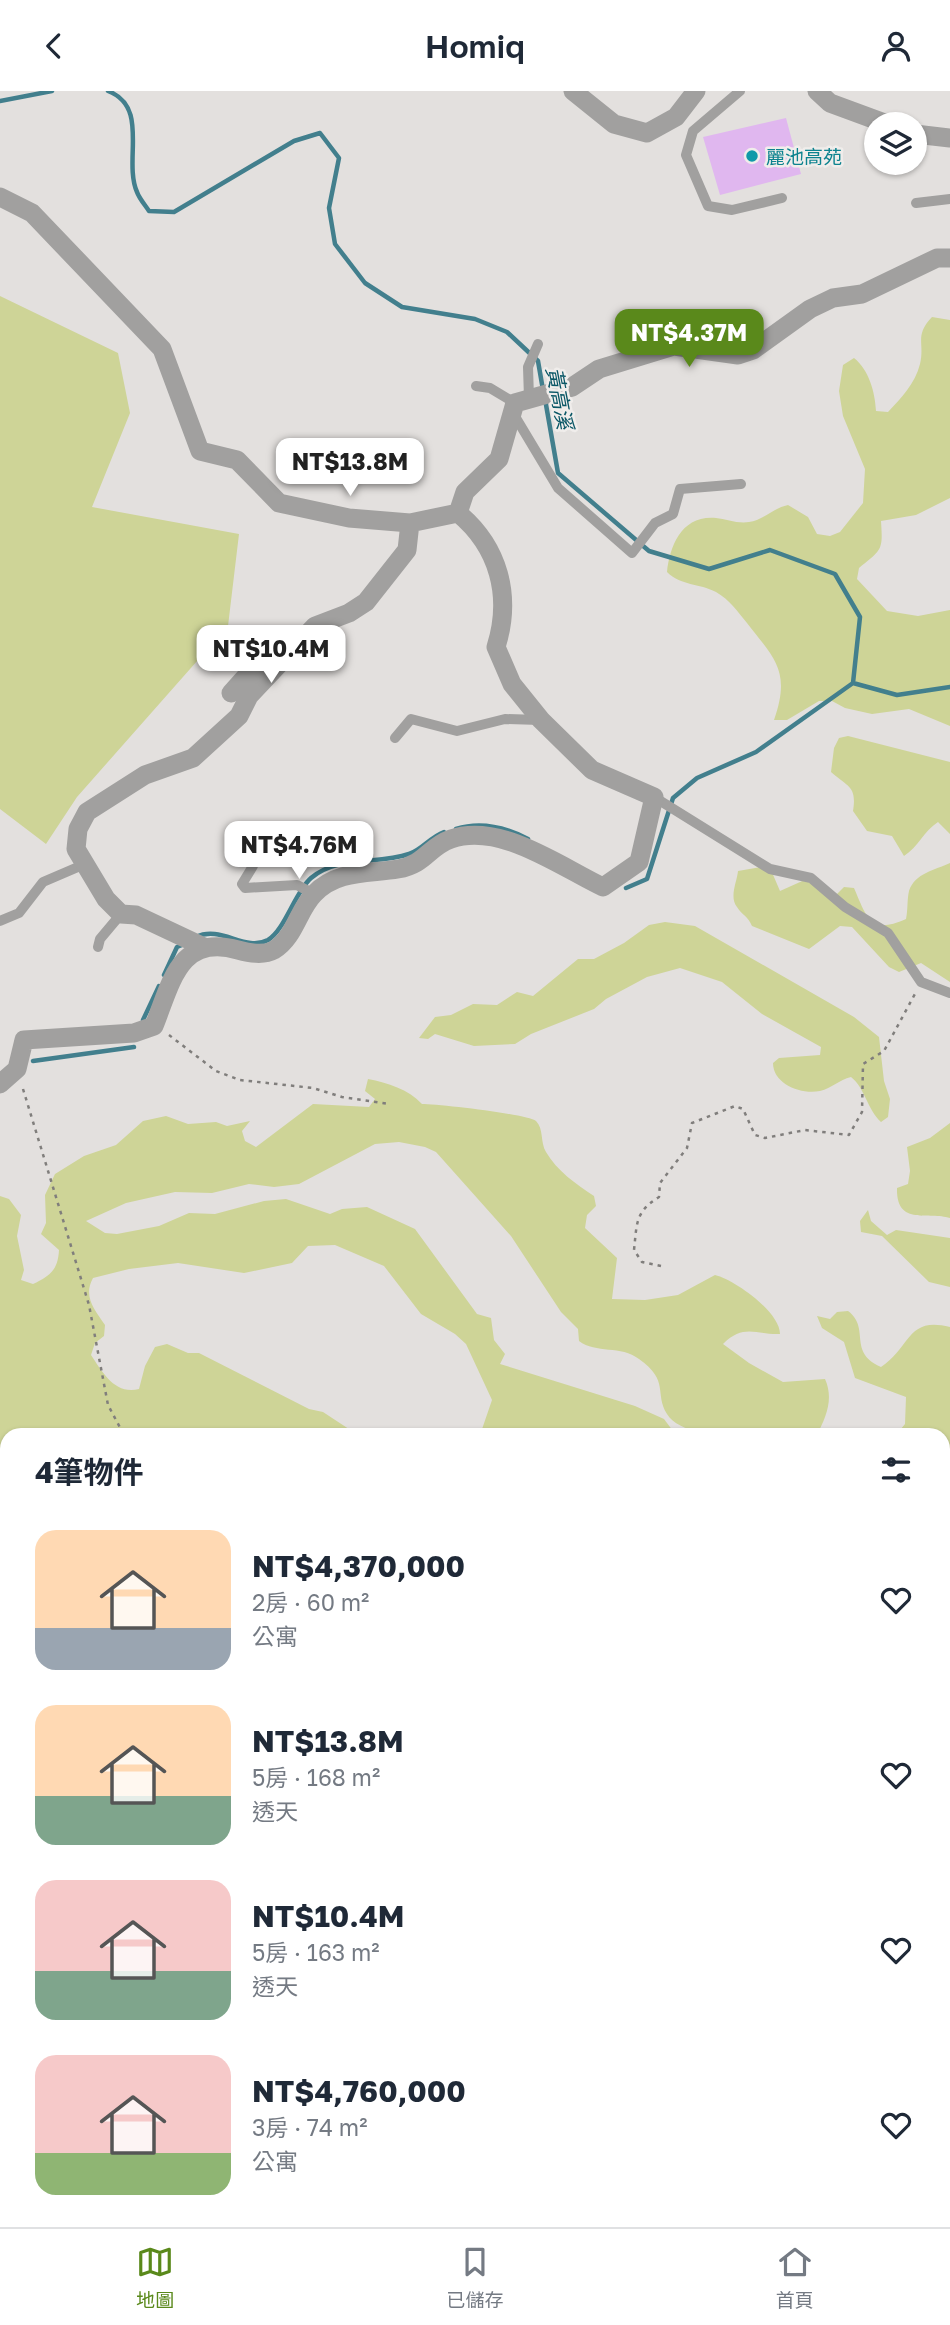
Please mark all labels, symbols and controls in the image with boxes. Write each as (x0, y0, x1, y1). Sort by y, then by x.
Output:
icon: back (35, 27, 73, 65)
text: Homiq (425, 27, 525, 65)
icon: person (877, 27, 915, 65)
map controls (864, 112, 927, 175)
button: layers (864, 112, 927, 175)
place label: 麗池高苑 (766, 145, 842, 168)
marker: 麗池高苑 (744, 148, 760, 164)
pin: NT$4.37M (617, 309, 761, 369)
text: NT$4.37M (631, 318, 747, 346)
water label: 黃高溪 (541, 365, 579, 434)
pin: NT$13.8M (278, 439, 422, 498)
text: NT$13.8M (292, 447, 408, 475)
pin: NT$10.4M (199, 625, 343, 685)
text: NT$10.4M (213, 634, 329, 662)
pin: NT$4.76M (227, 821, 371, 881)
text: NT$4.76M (240, 830, 358, 858)
icon: filters (877, 1451, 915, 1489)
text: 4筆物件 (35, 1454, 144, 1490)
text: NT$4,370,000 (252, 1548, 465, 1584)
icon: home (91, 1558, 175, 1642)
icon: heart (877, 1581, 915, 1619)
text: 2房 · 60 m² (252, 1588, 369, 1616)
text: 公寓 (252, 1622, 298, 1650)
text: NT$13.8M (252, 1723, 404, 1759)
icon: home (91, 1733, 175, 1817)
icon: heart (877, 1756, 915, 1794)
text: 5房 · 168 m² (252, 1763, 380, 1791)
text: 透天 (252, 1797, 298, 1825)
text: NT$10.4M (252, 1898, 404, 1934)
icon: home (91, 1908, 175, 1992)
icon: heart (877, 1931, 915, 1969)
text: 5房 · 163 m² (252, 1938, 380, 1966)
text: 透天 (252, 1972, 298, 2000)
text: NT$4,760,000 (252, 2073, 466, 2109)
icon: home (91, 2083, 175, 2167)
icon: heart (877, 2106, 915, 2144)
text: 3房 · 74 m² (252, 2113, 367, 2141)
text: 公寓 (252, 2147, 298, 2175)
tab: 地圖 (136, 2243, 174, 2312)
tab: 已儲存 (446, 2243, 504, 2312)
tab: 首頁 (776, 2243, 814, 2312)

